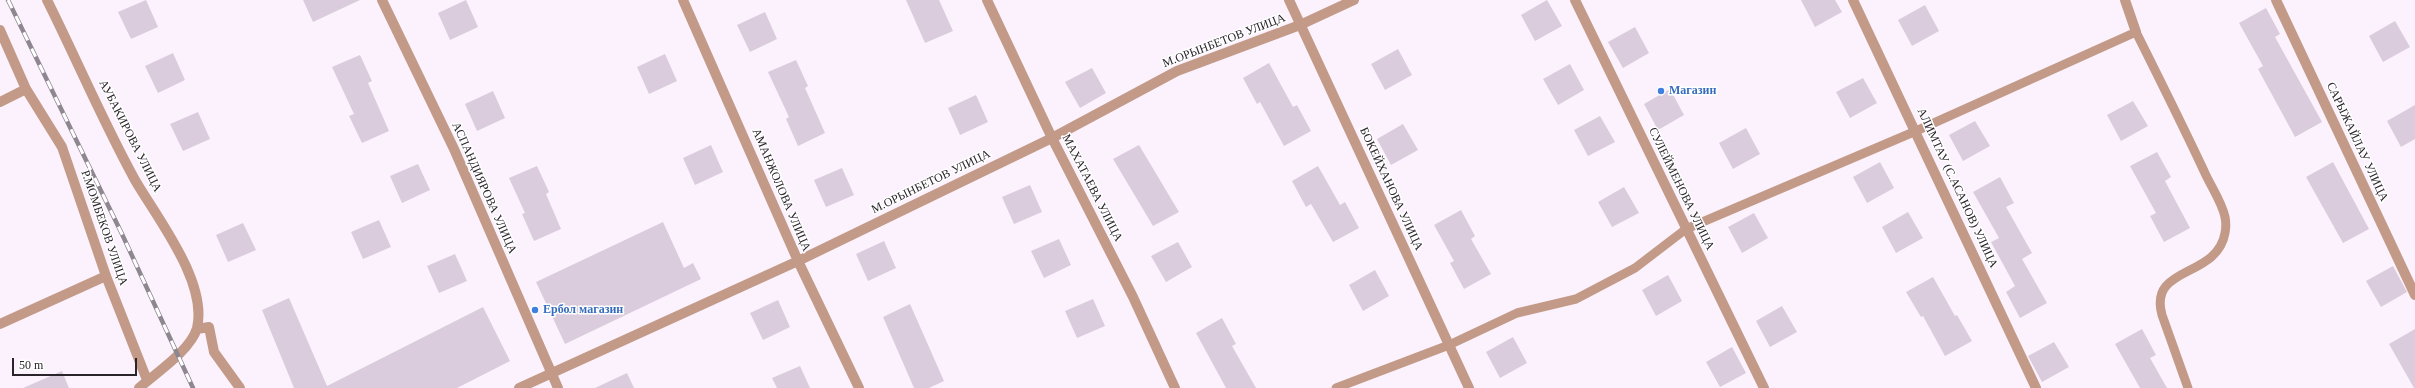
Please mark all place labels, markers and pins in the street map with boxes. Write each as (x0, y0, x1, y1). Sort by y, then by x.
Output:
place label: Магазин (1669, 84, 1716, 98)
marker: Магазин (1656, 86, 1666, 96)
place label: Ербол магазин (543, 303, 623, 317)
marker: Ербол магазин (530, 305, 540, 315)

